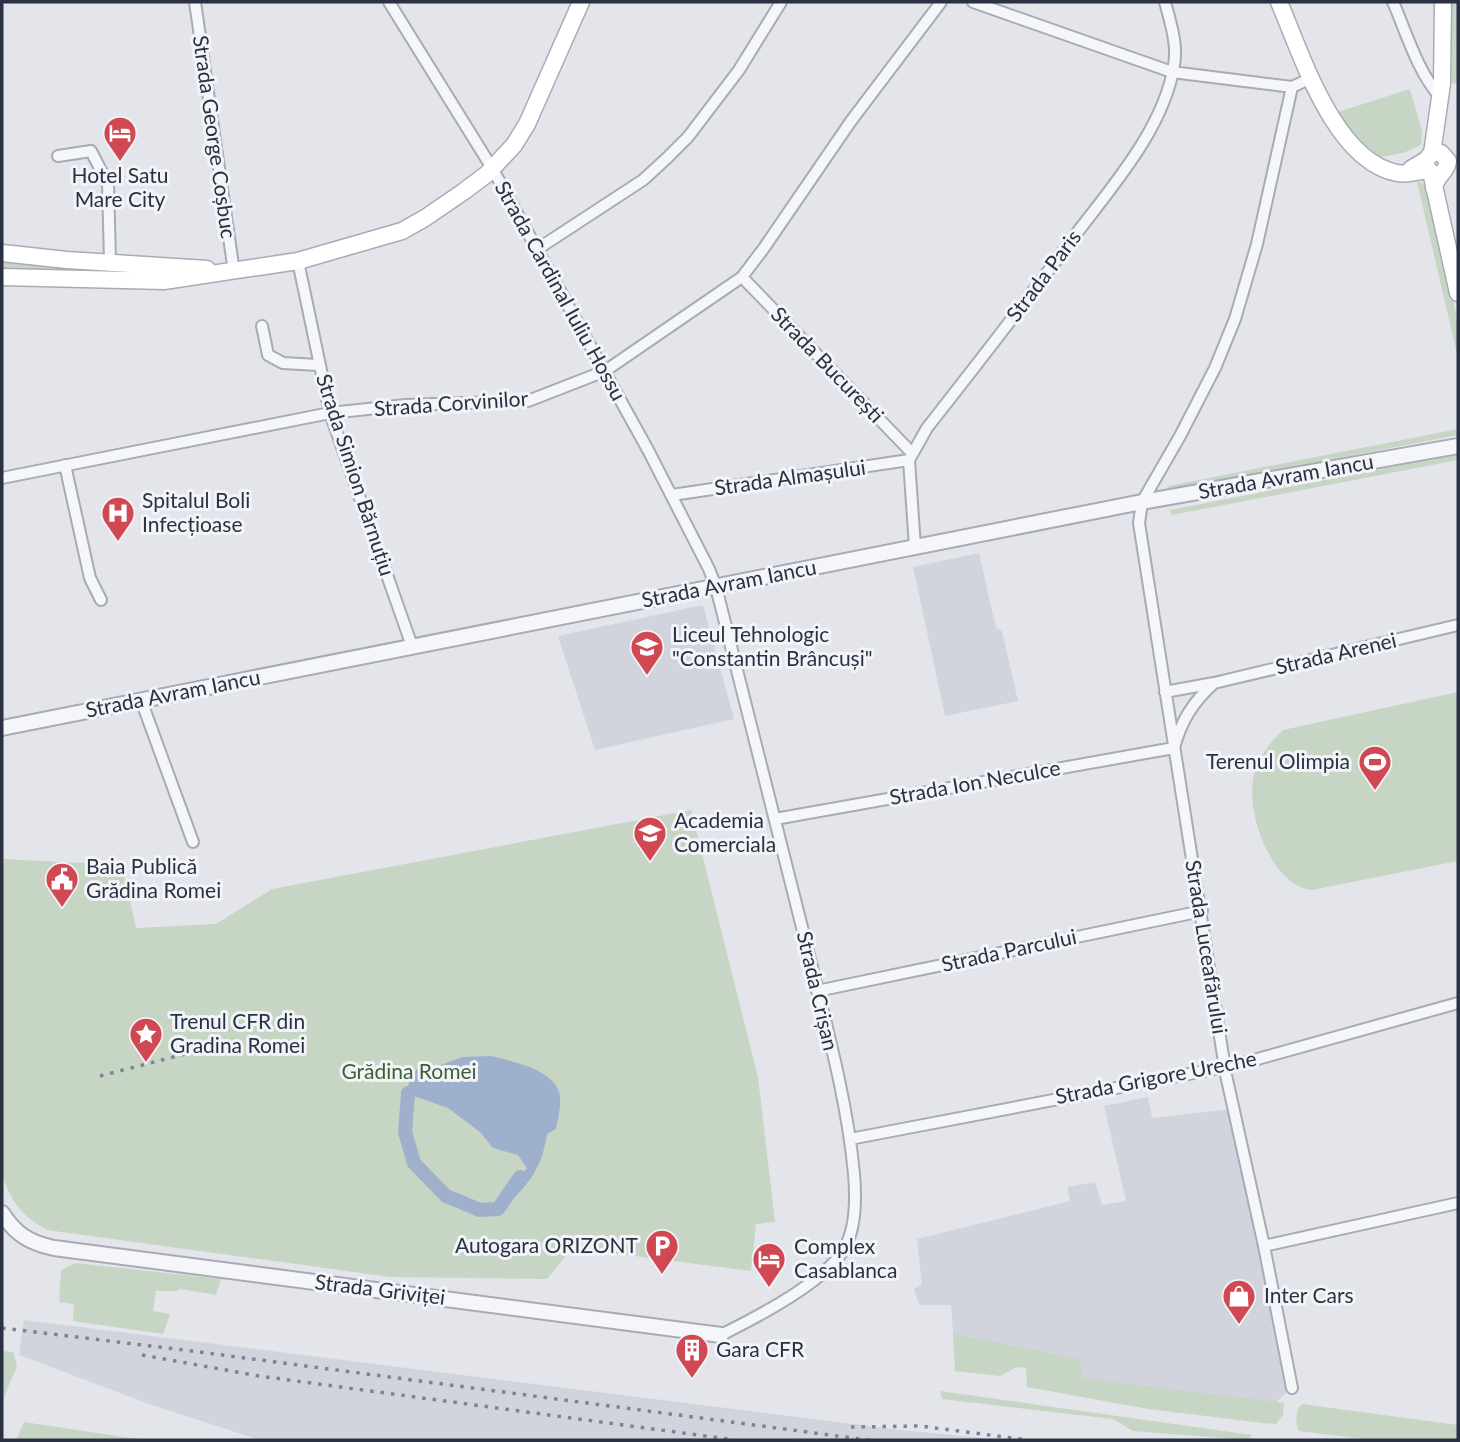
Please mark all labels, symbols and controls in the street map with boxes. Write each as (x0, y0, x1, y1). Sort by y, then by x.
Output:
street label: Strada George Coșbuc (189, 34, 242, 240)
hotel icon: Hotel Satu Mare City (101, 114, 139, 163)
place label: Hotel Satu Mare City (71, 162, 169, 211)
street label: Strada Cardinal Iuliu Hossu (491, 176, 632, 404)
street label: Strada Paris (1000, 224, 1085, 326)
street label: Strada București (767, 301, 890, 427)
street label: Strada Simion Bărnuțiu (312, 370, 401, 579)
street label: Strada Corvinilor (373, 385, 529, 420)
street label: Strada Avram Iancu (1196, 448, 1375, 503)
street label: Strada Almașului (713, 454, 867, 500)
place label: Spitalul Boli Infecțioase (142, 487, 250, 536)
hospital icon: Spitalul Boli Infecțioase (99, 494, 137, 543)
street label: Strada Avram Iancu (639, 553, 818, 612)
place label: Liceul Tehnologic "Constantin Brâncuși" (672, 621, 873, 670)
street label: Strada Arenei (1273, 626, 1399, 679)
school or university icon: Liceul Tehnologic "Constantin Brâncuși" (628, 628, 666, 677)
street label: Strada Avram Iancu (83, 663, 262, 722)
sports icon: Terenul Olimpia (1356, 743, 1394, 792)
place label: Terenul Olimpia (1206, 748, 1350, 773)
street label: Strada Ion Neculce (887, 754, 1062, 809)
place label: Academia Comerciala (674, 807, 776, 856)
school or university icon: Academia Comerciala (631, 814, 669, 863)
place label: Baia Publică Grădina Romei (86, 853, 221, 902)
street label: Strada Luceafărului (1181, 858, 1234, 1036)
public building icon: Baia Publică Grădina Romei (43, 860, 81, 909)
street label: Strada Parcului (939, 923, 1078, 976)
street label: Strada Crișan (793, 928, 844, 1053)
place label: Trenul CFR din Gradina Romei (170, 1008, 305, 1057)
place icon: Trenul CFR din Gradina Romei (127, 1015, 165, 1064)
street label: Strada Grigore Ureche (1053, 1045, 1258, 1108)
park label: Grădina Romei (341, 1058, 477, 1083)
parking icon: Autogara ORIZONT (643, 1227, 681, 1276)
place label: Autogara ORIZONT (455, 1232, 639, 1257)
place label: Complex Casablanca (794, 1233, 897, 1282)
hotel icon: Complex Casablanca (750, 1240, 788, 1289)
street label: Strada Griviței (314, 1268, 447, 1309)
shop icon: Inter Cars (1220, 1277, 1258, 1326)
place label: Inter Cars (1264, 1282, 1354, 1307)
building icon: Gara CFR (673, 1331, 711, 1380)
place label: Gara CFR (716, 1336, 805, 1361)

